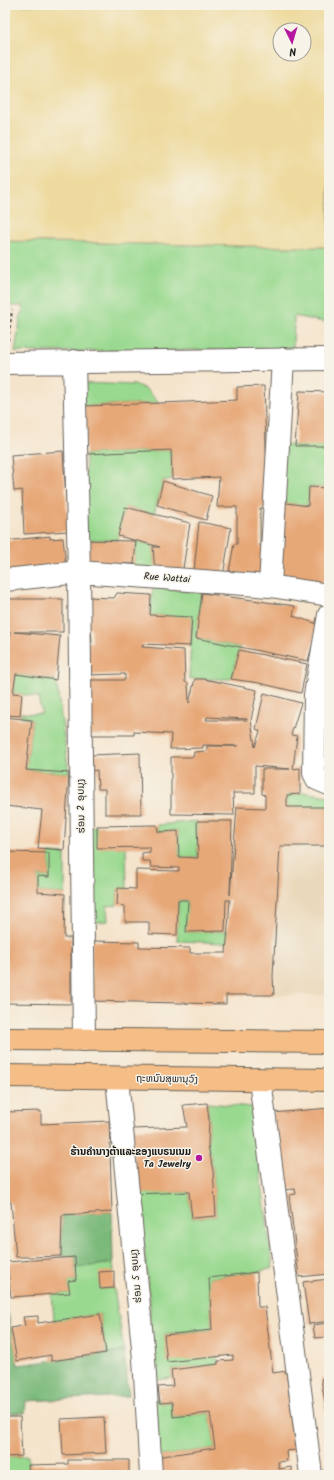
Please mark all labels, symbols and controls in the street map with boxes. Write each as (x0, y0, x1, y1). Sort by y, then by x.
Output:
north arrow (272, 22, 312, 62)
text: N (288, 42, 297, 60)
street label: Rue Wattai (143, 568, 191, 588)
street label: ຮ່ອມ 2 ອຸບມຸງ (73, 779, 89, 833)
street label: ຖະຫນົນສຸພານຸວົງ (136, 1070, 198, 1088)
place label: ຮ້ານຄຳນາງຕ້າແລະຂອງແບຣນເນມ Ta Jewelry (70, 1144, 192, 1172)
marker: ຮ້ານຄຳນາງຕ້າແລະຂອງແບຣນເນມ Ta Jewelry (194, 1153, 204, 1163)
street label: ຮ່ອມ 5 ອຸບມຸງ (126, 1248, 146, 1304)

